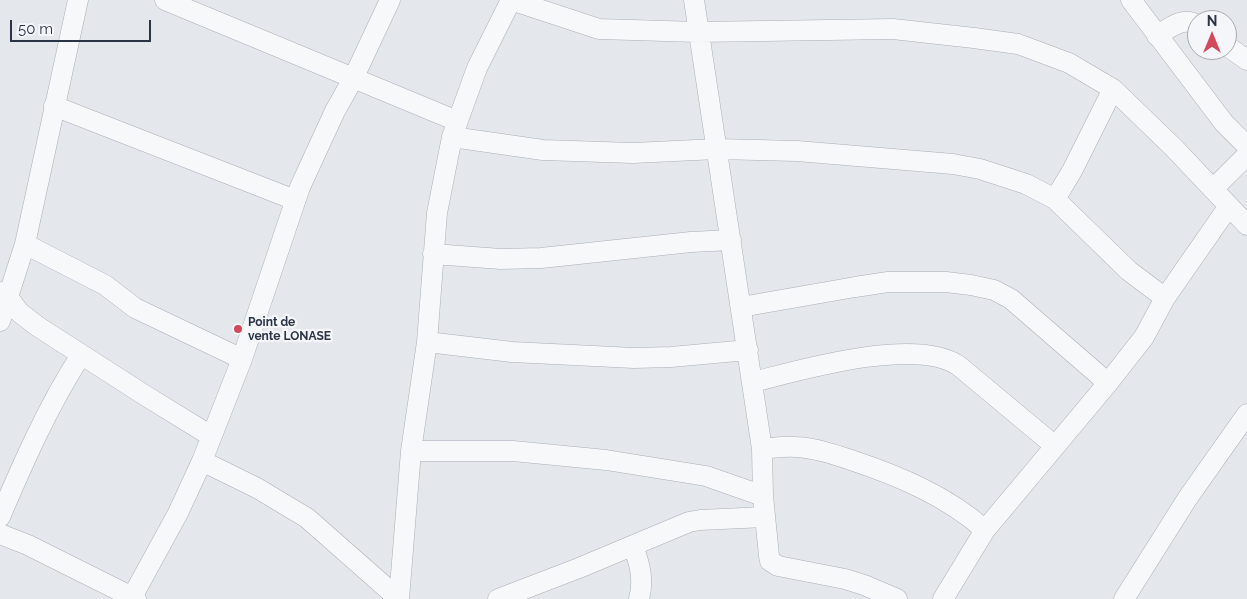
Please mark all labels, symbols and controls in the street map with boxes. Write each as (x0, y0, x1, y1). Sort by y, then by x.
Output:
scale bar (12, 10, 154, 42)
north arrow (1187, 10, 1237, 60)
text: N (1207, 13, 1217, 29)
text: 50 m (18, 20, 53, 38)
place label: Point de vente LONASE (248, 315, 331, 343)
marker: Point de vente LONASE (232, 323, 244, 335)

